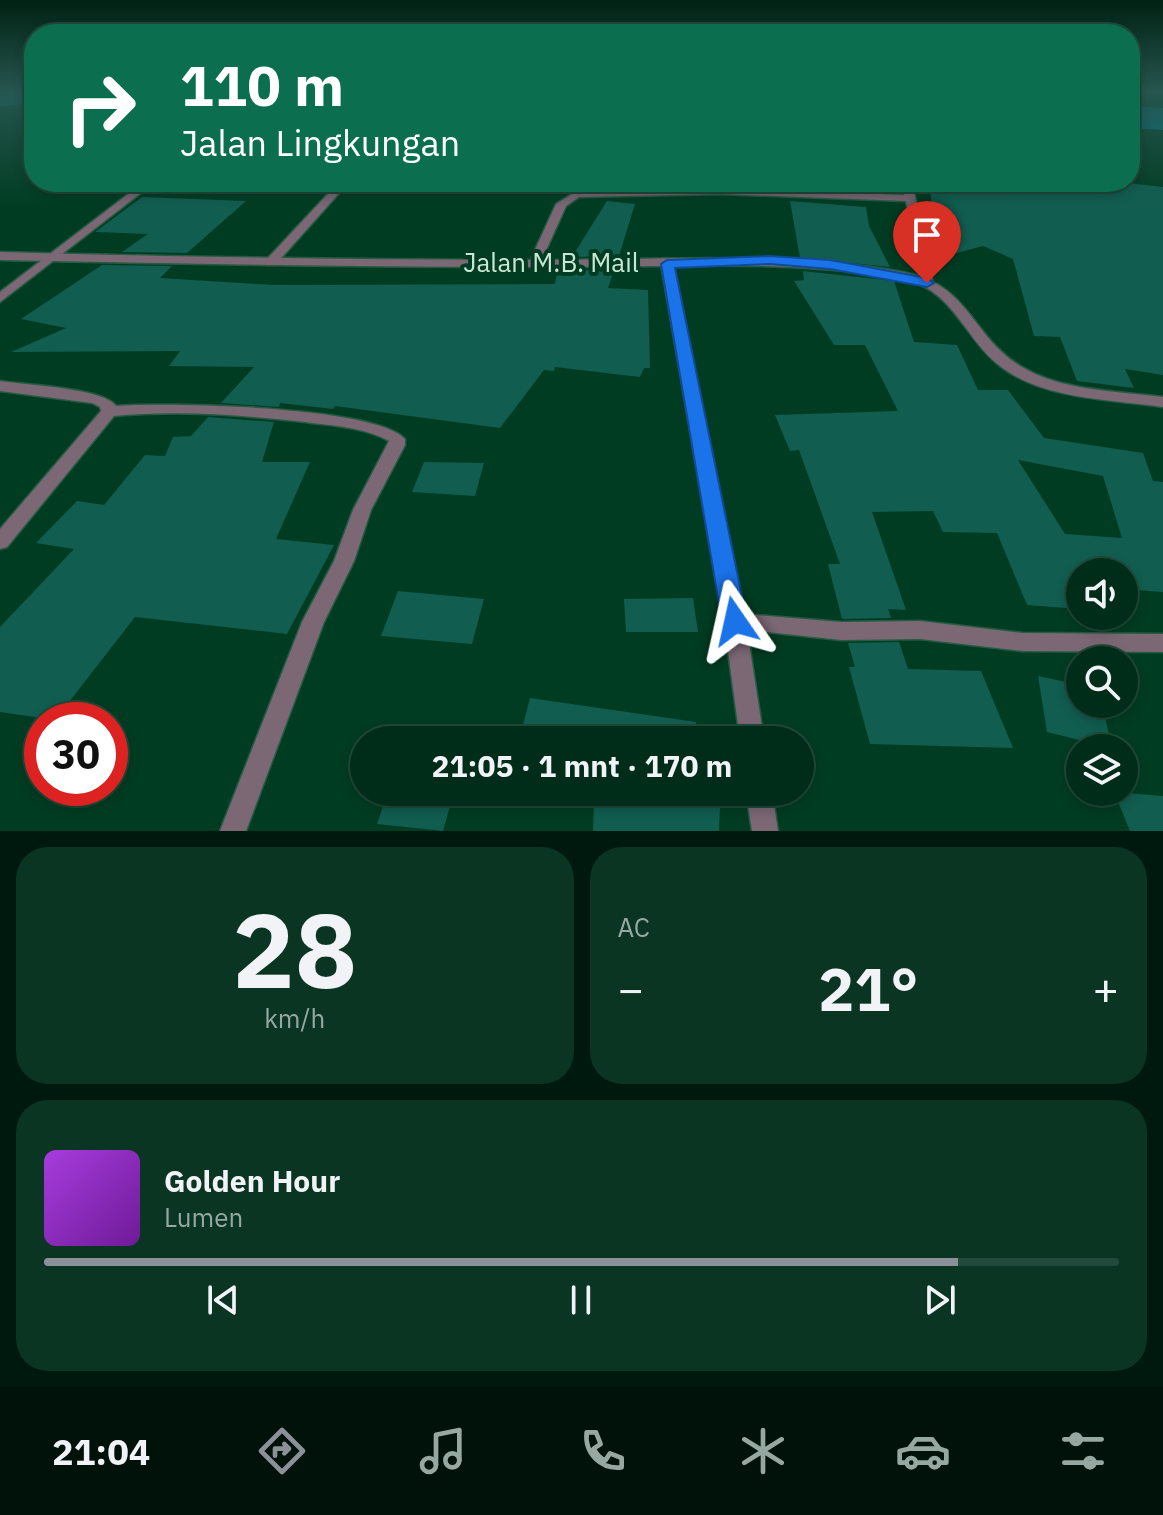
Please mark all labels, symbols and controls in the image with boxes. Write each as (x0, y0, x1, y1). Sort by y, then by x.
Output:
text: 110 m (180, 49, 344, 121)
icon: right (48, 56, 152, 160)
text: Jalan Lingkungan (180, 119, 460, 166)
pin (893, 201, 961, 283)
icon: arrive (905, 213, 949, 257)
street label: Jalan M.B. Mail (463, 245, 639, 279)
map controls (1066, 558, 1138, 806)
button: sound (1066, 558, 1138, 630)
position arrow (693, 579, 777, 663)
button: search (1066, 646, 1138, 718)
speed limit sign: 30 (24, 702, 128, 806)
button: layers (1066, 734, 1138, 806)
text: 21:05 · 1 mnt · 170 m (432, 746, 732, 785)
text: 28 (232, 881, 357, 1017)
text: AC (618, 910, 650, 944)
text: 21° (818, 949, 918, 1028)
text: − (618, 960, 644, 1017)
text: + (1093, 960, 1119, 1017)
text: km/h (264, 1001, 325, 1035)
text: Golden Hour (164, 1161, 340, 1200)
text: Lumen (164, 1200, 243, 1234)
icon: previous (201, 1278, 245, 1322)
icon: pause (559, 1278, 603, 1322)
icon: next (918, 1278, 962, 1322)
icon: directions (254, 1423, 310, 1479)
icon: music (415, 1423, 471, 1479)
icon: phone (575, 1423, 631, 1479)
icon: climate (735, 1423, 791, 1479)
icon: car (895, 1423, 951, 1479)
icon: filters (1055, 1423, 1111, 1479)
text: 21:04 (52, 1428, 150, 1475)

